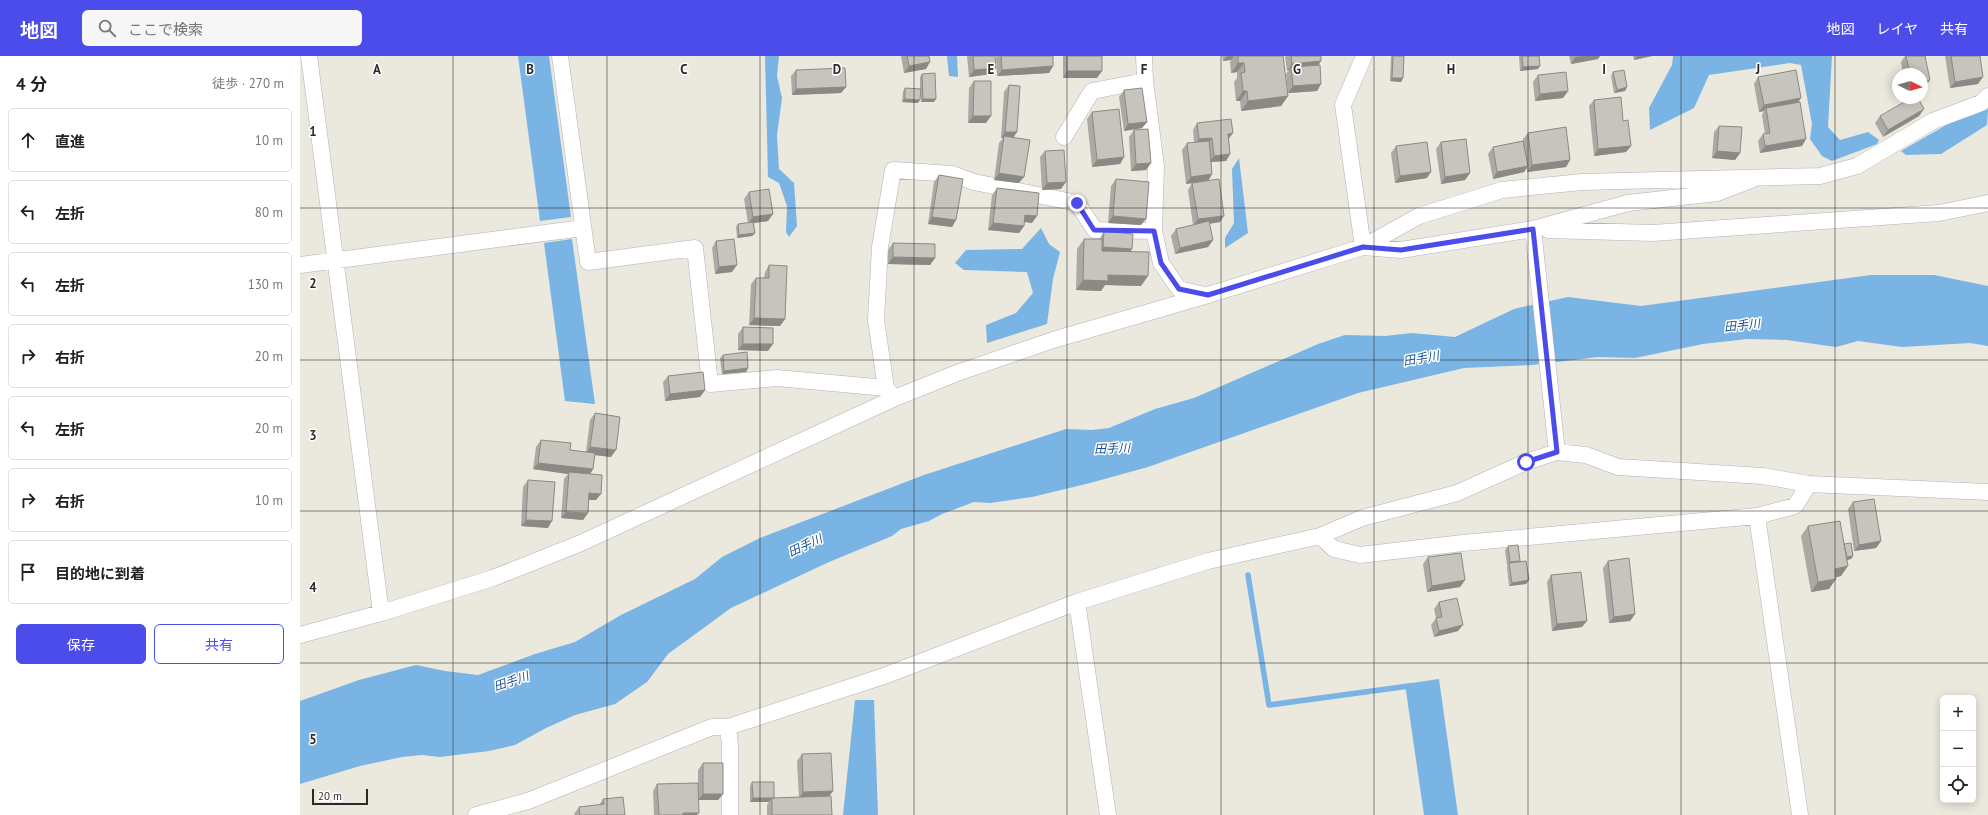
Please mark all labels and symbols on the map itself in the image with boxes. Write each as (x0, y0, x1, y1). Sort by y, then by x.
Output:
text: A (373, 61, 381, 78)
text: B (526, 61, 534, 78)
text: C (680, 61, 688, 78)
text: D (833, 61, 841, 78)
text: E (988, 61, 995, 78)
text: F (1141, 61, 1148, 78)
text: G (1293, 61, 1301, 78)
text: H (1447, 61, 1455, 78)
text: I (1602, 61, 1606, 78)
text: J (1755, 61, 1760, 78)
north arrow (1892, 68, 1928, 104)
text: 1 (309, 123, 317, 140)
route end (1068, 194, 1086, 212)
text: 2 (309, 275, 317, 292)
water label: 田手川 (1723, 315, 1763, 334)
water label: 田手川 (1402, 347, 1442, 369)
text: 3 (309, 427, 317, 444)
water label: 田手川 (1094, 440, 1132, 456)
route start (1517, 453, 1535, 471)
water label: 田手川 (786, 530, 826, 559)
text: 4 (309, 579, 317, 596)
water label: 田手川 (492, 667, 532, 694)
text: 5 (309, 731, 317, 748)
scale bar (312, 787, 368, 806)

